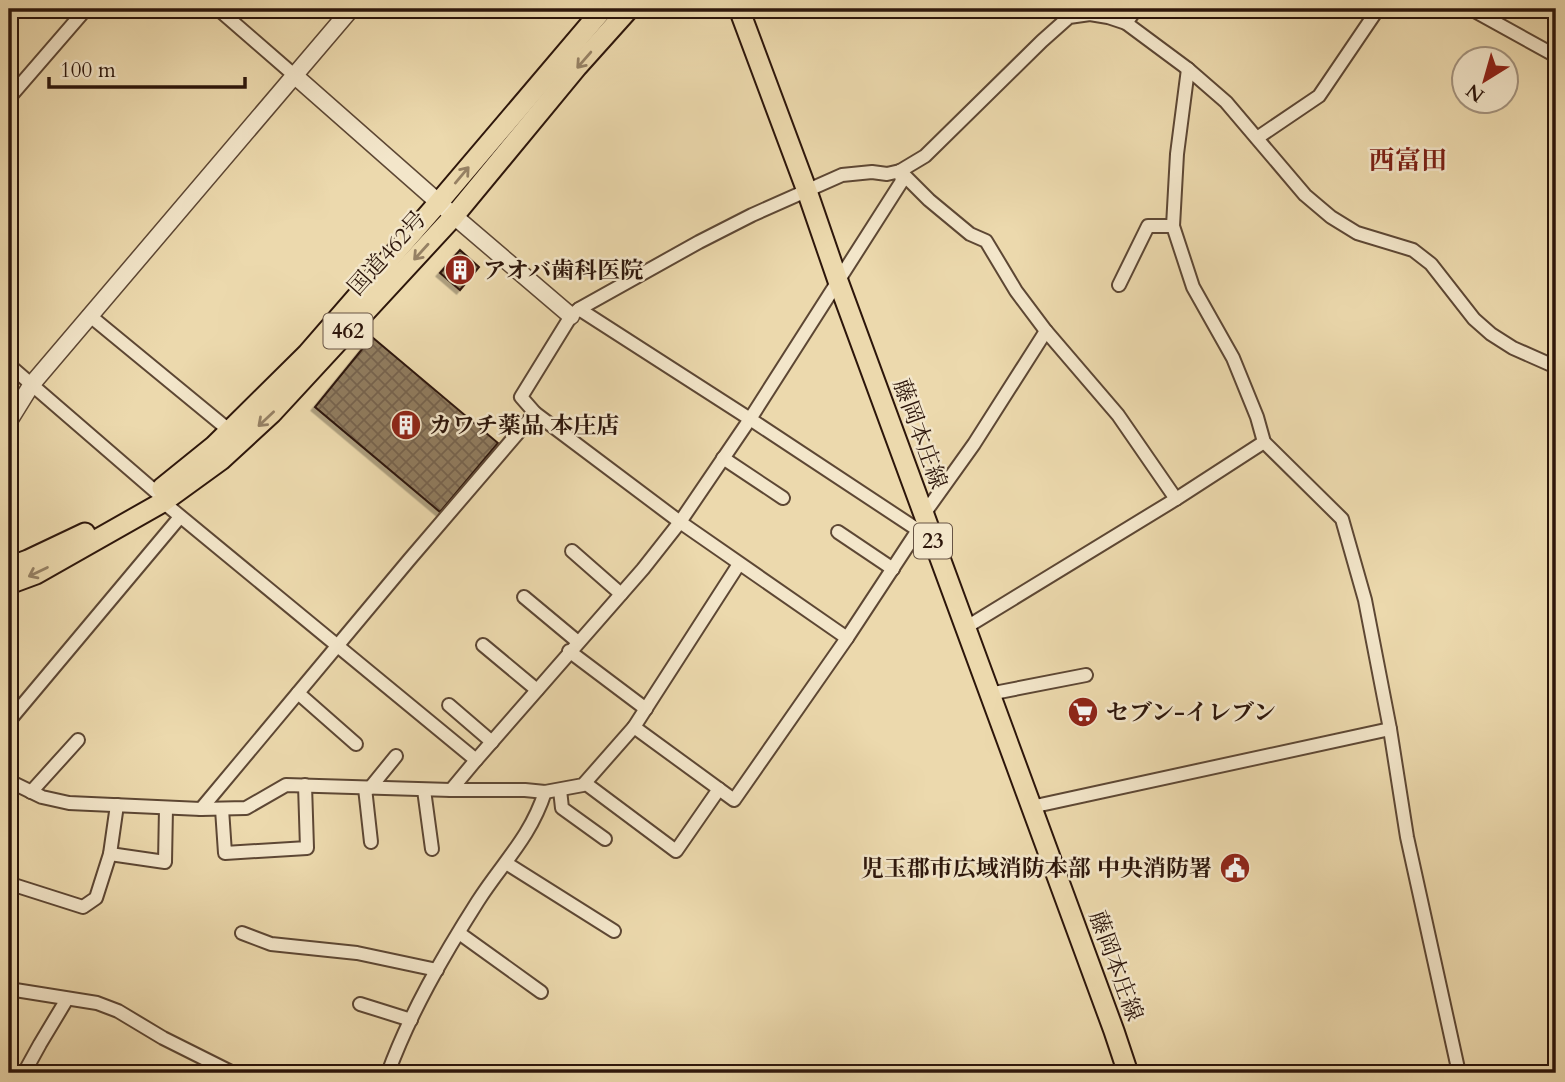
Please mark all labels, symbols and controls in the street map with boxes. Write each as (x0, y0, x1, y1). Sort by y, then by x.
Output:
scale bar (49, 46, 245, 90)
north arrow (1450, 46, 1520, 116)
one-way arrow (576, 50, 592, 68)
text: 100 m (60, 56, 116, 85)
text: N (1461, 77, 1490, 108)
district label: 西富田 (1369, 143, 1447, 178)
one-way arrow (454, 166, 470, 184)
street label: 国道462号 (341, 204, 433, 302)
one-way arrow (412, 243, 429, 260)
building icon: アオバ歯科医院 (443, 253, 477, 287)
place label: アオバ歯科医院 (483, 255, 643, 286)
road number: 462 (324, 314, 372, 348)
street label: 藤岡本庄線 (886, 375, 954, 493)
building icon: カワチ薬品 本庄店 (389, 408, 423, 442)
one-way arrow (258, 410, 275, 427)
place label: カワチ薬品 本庄店 (429, 410, 619, 441)
road number: 23 (914, 524, 952, 558)
one-way arrow (28, 566, 49, 580)
supermarket icon: セブン-イレブン (1066, 695, 1100, 729)
place label: セブン-イレブン (1106, 697, 1276, 728)
public building icon: 児玉郡市広域消防本部 中央消防署 (1218, 851, 1252, 885)
place label: 児玉郡市広域消防本部 中央消防署 (861, 853, 1212, 884)
street label: 藤岡本庄線 (1082, 907, 1150, 1025)

